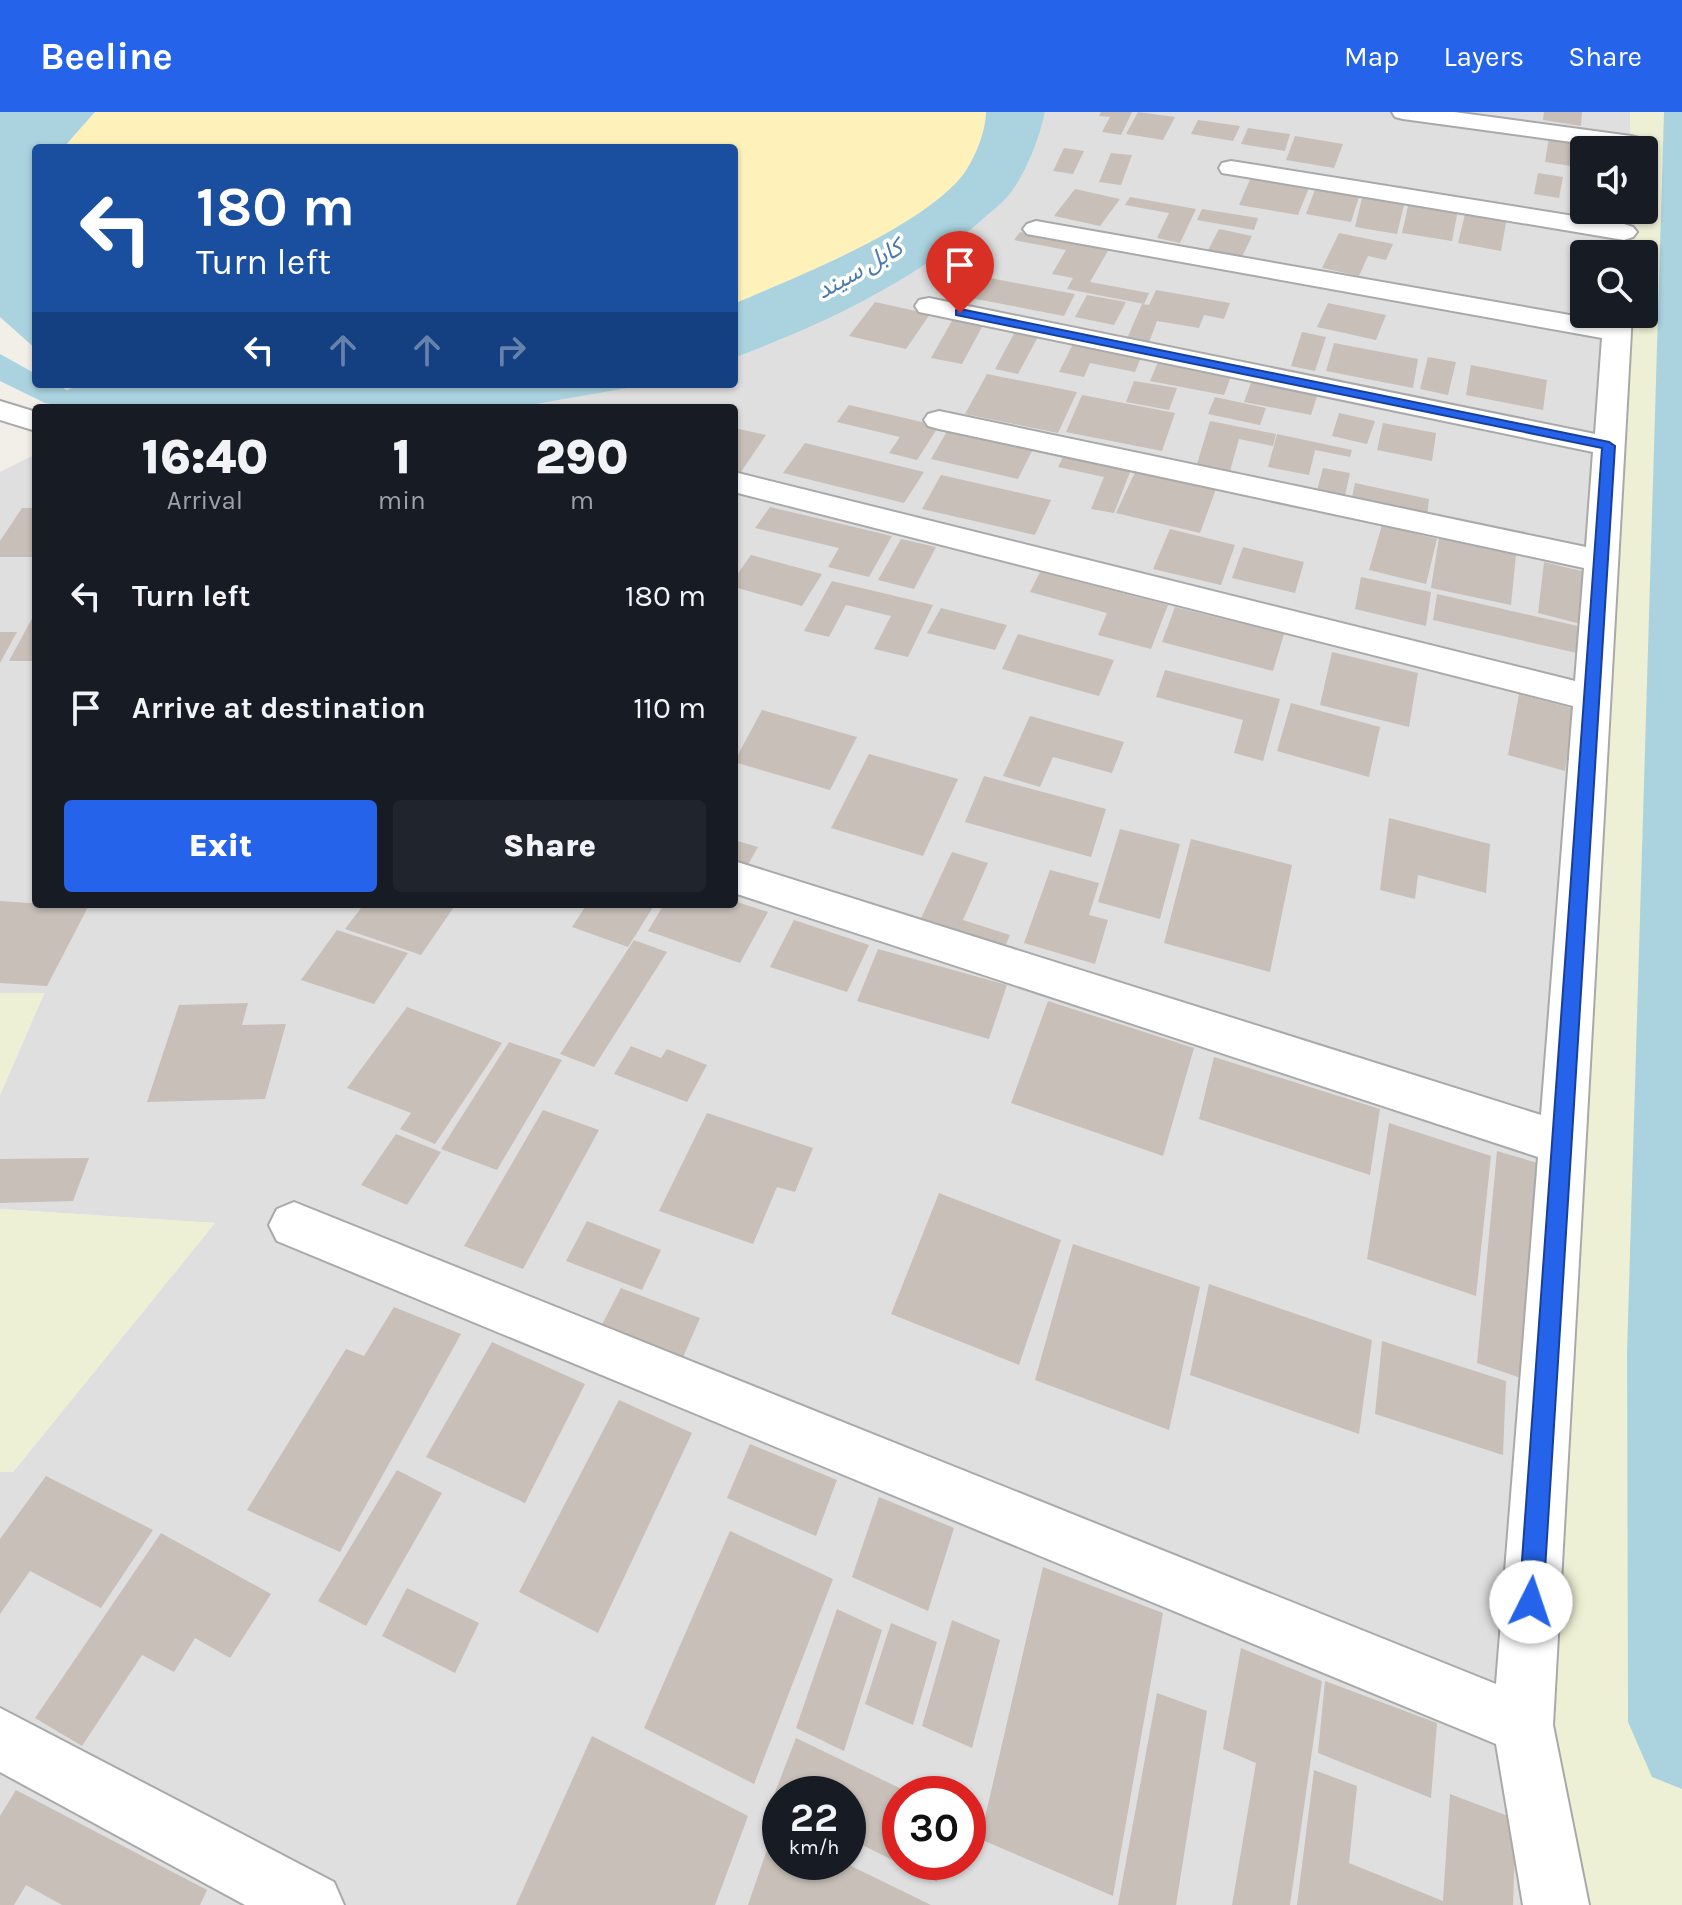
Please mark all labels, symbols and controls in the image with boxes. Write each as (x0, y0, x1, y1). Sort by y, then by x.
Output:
text: Beeline (40, 34, 173, 79)
text: Map (1344, 40, 1399, 73)
text: Layers (1443, 40, 1524, 73)
text: Share (1568, 40, 1642, 73)
map controls (1570, 136, 1658, 328)
button: sound (1570, 136, 1658, 224)
text: 180 m (196, 174, 355, 239)
icon: left (64, 176, 168, 280)
water label: کابل سيند (811, 231, 911, 305)
pin (926, 231, 994, 313)
button: search (1570, 240, 1658, 328)
text: Turn left (196, 241, 331, 283)
icon: arrive (938, 243, 982, 287)
icon: left (237, 328, 281, 372)
icon: ahead (321, 328, 365, 372)
icon: ahead (405, 328, 449, 372)
icon: right (489, 328, 533, 372)
text: 16:40 (141, 429, 268, 485)
text: 1 (393, 429, 411, 485)
text: 290 (535, 429, 629, 485)
text: Arrival (167, 485, 243, 516)
text: min (378, 485, 426, 516)
text: m (570, 485, 594, 516)
icon: left (64, 574, 108, 618)
text: Turn left (132, 578, 250, 614)
text: 180 m (625, 578, 706, 614)
icon: arrive (64, 686, 108, 730)
text: Arrive at destination (132, 690, 426, 726)
text: 110 m (633, 690, 706, 726)
button: Exit (64, 800, 377, 892)
button: Share (393, 800, 706, 892)
position arrow (1489, 1560, 1573, 1644)
speed limit sign: 30 (882, 1776, 986, 1880)
text: 22 (790, 1794, 838, 1841)
text: km/h (789, 1836, 839, 1859)

